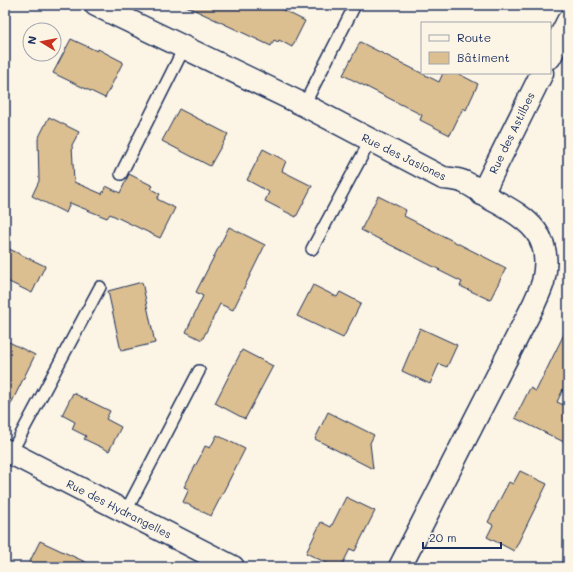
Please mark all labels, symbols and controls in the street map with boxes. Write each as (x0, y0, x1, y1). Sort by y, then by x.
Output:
north arrow (22, 22, 62, 62)
legend (421, 22, 551, 74)
text: Route (457, 29, 491, 45)
text: N (24, 35, 40, 46)
text: Bâtiment (457, 49, 510, 65)
street label: Rue des Astilbes (485, 89, 538, 176)
street label: Rue des Jasiones (359, 130, 449, 184)
street label: Rue des Hydrangelles (64, 476, 174, 542)
scale bar (423, 524, 501, 550)
text: 20 m (429, 529, 457, 545)

